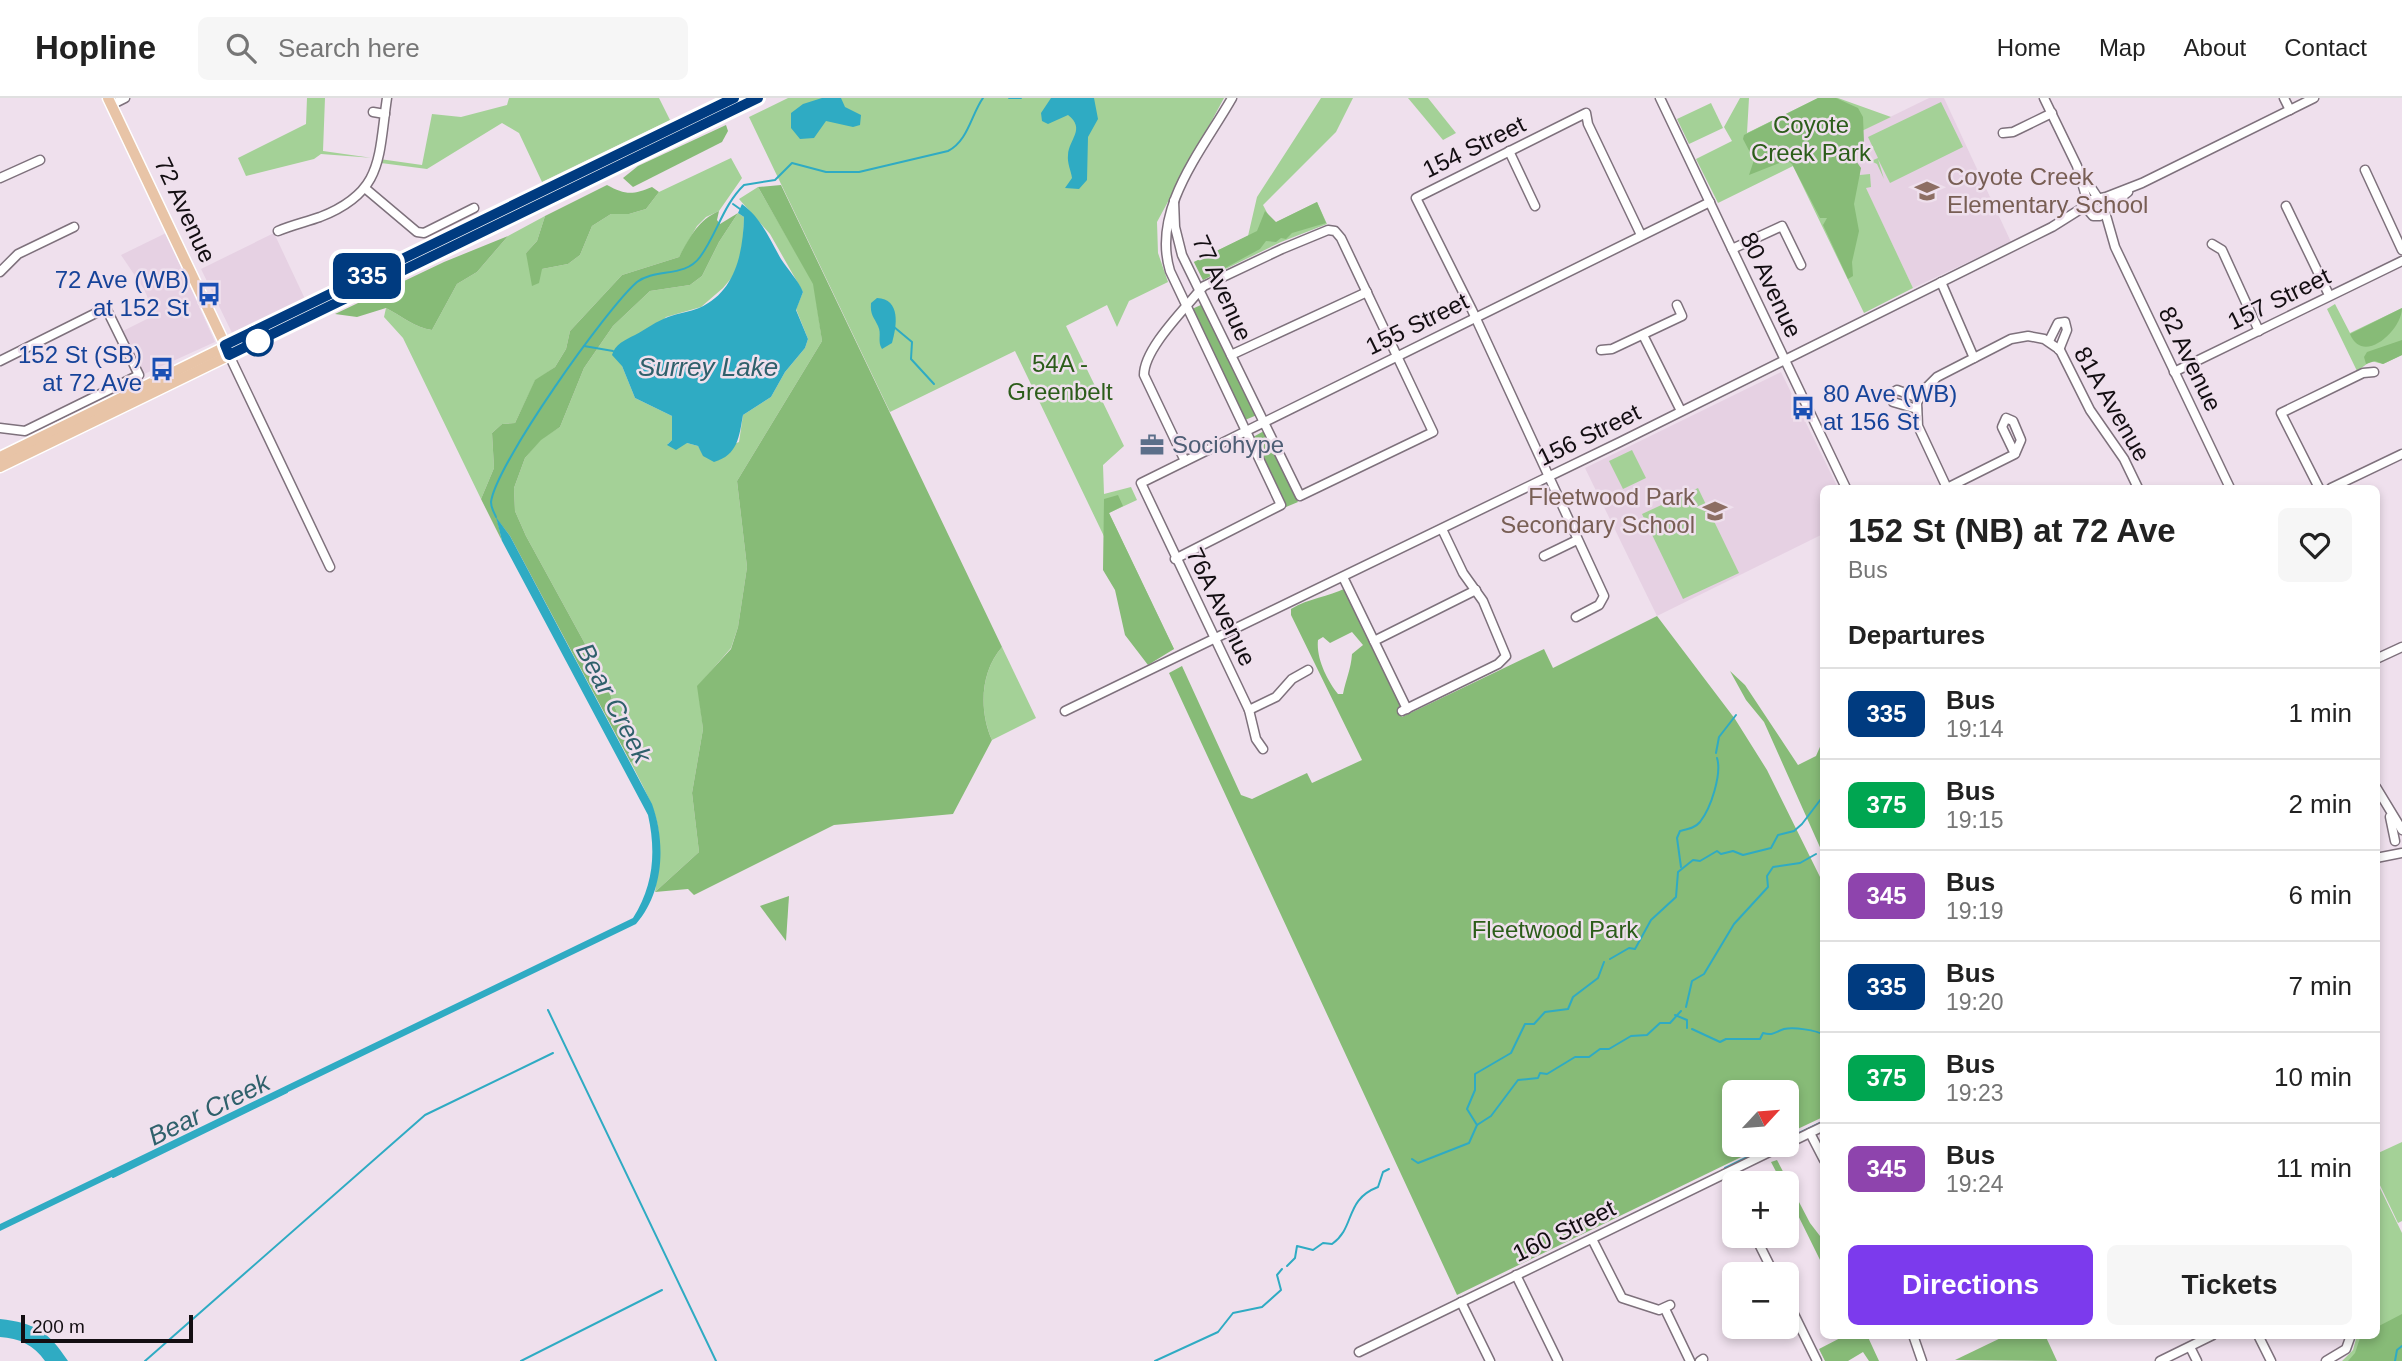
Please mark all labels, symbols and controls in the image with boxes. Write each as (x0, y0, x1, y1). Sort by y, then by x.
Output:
search box (198, 17, 688, 80)
text: Hopline (35, 29, 156, 66)
icon: search (222, 29, 260, 67)
text: Search here (278, 33, 420, 63)
text: Home (1997, 34, 2061, 61)
text: Map (2099, 34, 2146, 61)
text: About (2184, 34, 2246, 61)
text: Contact (2284, 34, 2367, 61)
street label: 154 Street (1418, 110, 1530, 183)
park label: Coyote Creek Park (1751, 111, 1872, 166)
street label: 72 Avenue (149, 153, 222, 267)
place label: Coyote Creek Elementary School (1947, 163, 2148, 218)
school or university icon: Coyote Creek Elementary School (1913, 177, 1941, 205)
street label: 80 Avenue (1735, 228, 1808, 342)
street label: 77 Avenue (1187, 231, 1258, 345)
line badge: 335 (327, 253, 407, 299)
text: 335 (347, 262, 387, 289)
street label: 157 Street (2223, 262, 2335, 335)
place label: 72 Ave (WB) at 152 St (55, 266, 189, 321)
bus stop icon: 72 Ave (WB) at 152 St (195, 280, 223, 308)
street label: 155 Street (1361, 287, 1473, 360)
street label: 82 Avenue (2154, 302, 2227, 415)
unlabelled marker (243, 326, 273, 356)
place label: 152 St (SB) at 72 Ave (18, 341, 142, 396)
street label: 81A Avenue (2069, 342, 2156, 466)
park label: 54A - Greenbelt (1007, 350, 1113, 405)
water label: Surrey Lake (638, 352, 778, 382)
bus stop icon: 152 St (SB) at 72 Ave (148, 355, 176, 383)
place label: 80 Ave (WB) at 156 St (1823, 380, 1957, 435)
bus stop icon: 80 Ave (WB) at 156 St (1789, 394, 1817, 422)
street label: 156 Street (1533, 398, 1645, 471)
office icon: Sociohype (1138, 431, 1166, 459)
place label: Sociohype (1172, 431, 1284, 458)
place label: Fleetwood Park Secondary School (1500, 483, 1696, 538)
school or university icon: Fleetwood Park Secondary School (1701, 497, 1729, 525)
button: heart (2278, 508, 2352, 582)
text: 152 St (NB) at 72 Ave (1848, 512, 2176, 549)
street label: 76A Avenue (1181, 543, 1262, 670)
text: Bus (1848, 557, 1888, 583)
text: Departures (1848, 620, 1985, 650)
water label: Bear Creek (570, 638, 659, 770)
text: Bus (1946, 685, 1995, 715)
text: 1 min (2288, 698, 2352, 728)
text: 335 (1866, 700, 1907, 727)
text: 19:14 (1946, 716, 2004, 742)
text: Bus (1946, 776, 1995, 806)
text: 2 min (2288, 789, 2352, 819)
text: 375 (1866, 791, 1907, 818)
text: 19:15 (1946, 807, 2004, 833)
text: Bus (1946, 867, 1995, 897)
text: 6 min (2288, 880, 2352, 910)
text: 345 (1866, 882, 1907, 909)
text: 19:19 (1946, 898, 2004, 924)
park label: Fleetwood Park (1472, 916, 1639, 943)
text: Bus (1946, 958, 1995, 988)
text: 7 min (2288, 971, 2352, 1001)
text: 335 (1866, 973, 1907, 1000)
text: 19:20 (1946, 989, 2004, 1015)
text: Bus (1946, 1049, 1995, 1079)
text: 10 min (2274, 1062, 2352, 1092)
text: 375 (1866, 1064, 1907, 1091)
water label: Bear Creek (143, 1066, 276, 1151)
north arrow (1722, 1080, 1799, 1157)
map controls (1722, 1080, 1799, 1339)
text: 19:23 (1946, 1080, 2004, 1106)
text: Bus (1946, 1140, 1995, 1170)
text: 11 min (2276, 1153, 2352, 1183)
text: 345 (1866, 1155, 1907, 1182)
button: + (1722, 1171, 1799, 1248)
text: 19:24 (1946, 1171, 2004, 1197)
street label: 160 Street (1508, 1194, 1620, 1267)
button: Directions (1848, 1245, 2093, 1325)
button: Tickets (2107, 1245, 2352, 1325)
button: − (1722, 1262, 1799, 1339)
scale bar (21, 1312, 192, 1344)
text: 200 m (32, 1316, 85, 1337)

